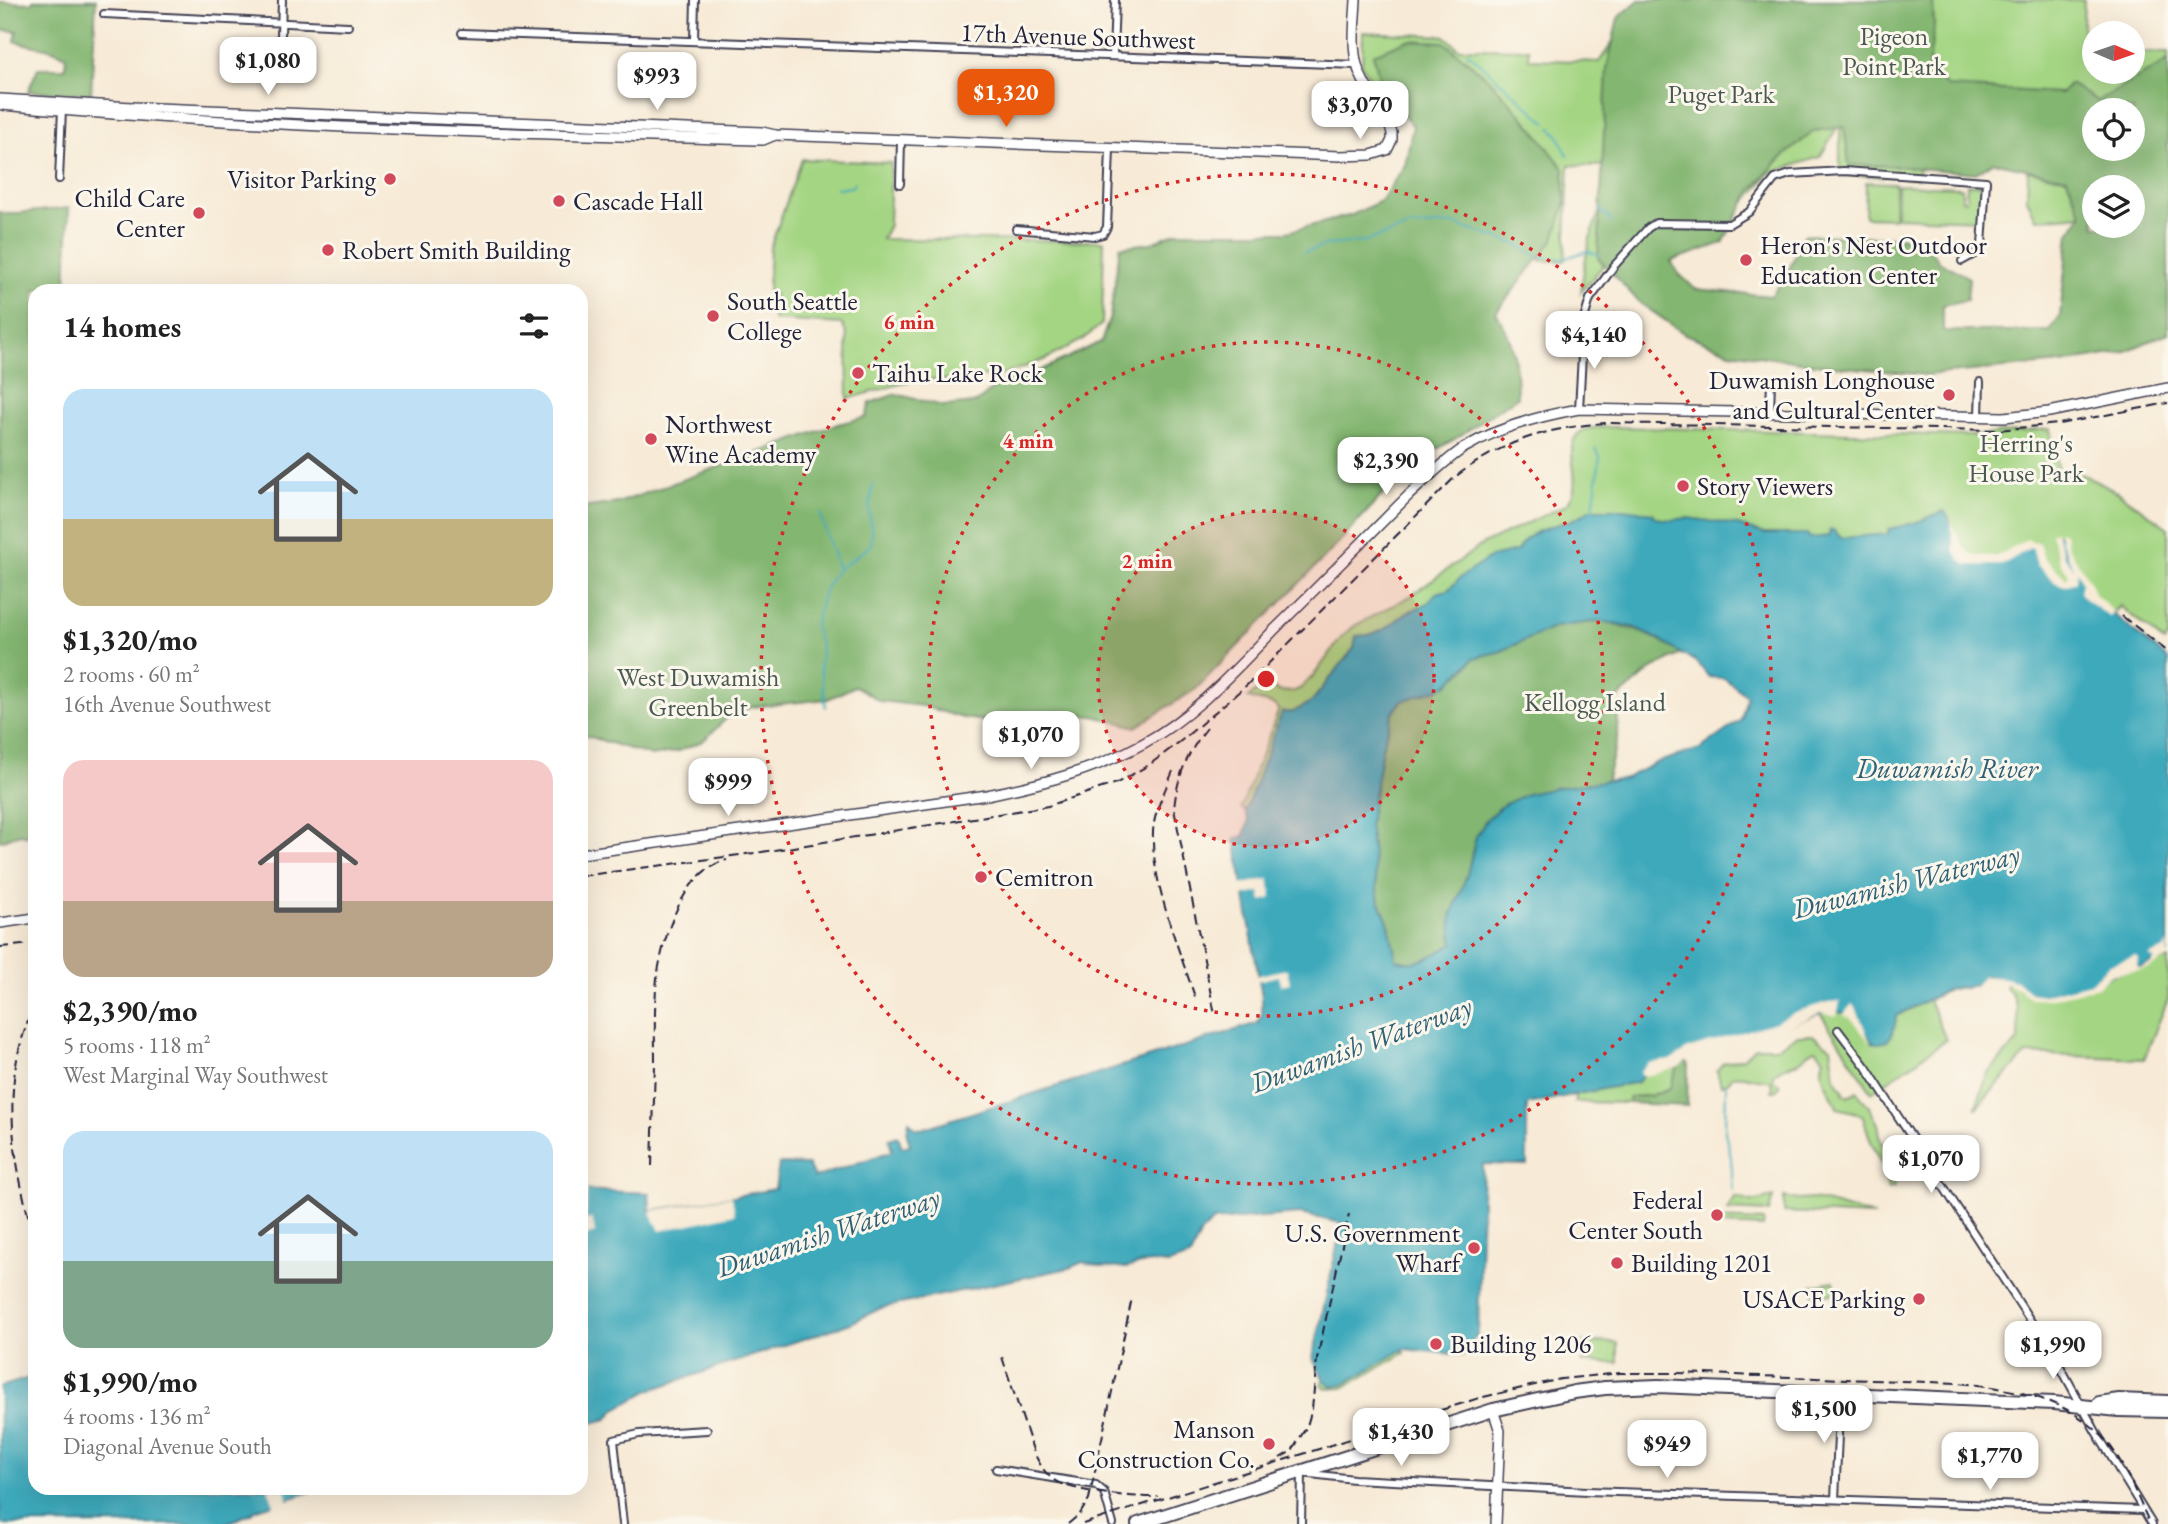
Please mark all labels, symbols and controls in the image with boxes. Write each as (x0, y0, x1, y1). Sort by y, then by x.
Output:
street label: 17th Avenue Southwest (960, 15, 1196, 57)
park label: Pigeon Point Park (1842, 19, 1947, 83)
north arrow (2082, 21, 2146, 84)
map controls (2082, 21, 2145, 238)
pin: $1,080 (211, 38, 325, 97)
text: $1,080 (236, 45, 300, 75)
pin: $993 (616, 52, 698, 112)
text: $993 (633, 60, 681, 90)
pin: $1,320 (949, 69, 1063, 129)
text: $1,320 (974, 77, 1038, 107)
park label: Puget Park (1667, 77, 1775, 111)
pin: $3,070 (1303, 82, 1417, 141)
text: $3,070 (1328, 89, 1392, 119)
button: locate (2082, 98, 2145, 161)
place label: Visitor Parking (227, 162, 377, 196)
marker: Visitor Parking (382, 171, 398, 187)
button: layers (2082, 175, 2145, 238)
place label: Child Care Center (75, 181, 185, 245)
place label: Cascade Hall (573, 184, 703, 218)
marker: Cascade Hall (551, 193, 567, 209)
marker: Child Care Center (191, 205, 207, 221)
place label: Heron's Nest Outdoor Education Center (1760, 228, 1987, 292)
place label: Robert Smith Building (342, 233, 571, 267)
marker: Robert Smith Building (320, 242, 336, 258)
marker: Heron's Nest Outdoor Education Center (1738, 252, 1754, 268)
place label: South Seattle College (727, 284, 858, 348)
text: 14 homes (63, 307, 181, 346)
icon: filters (515, 307, 553, 345)
marker: South Seattle College (705, 308, 721, 324)
text: 6 min (883, 308, 935, 335)
pin: $4,140 (1537, 312, 1651, 371)
text: $4,140 (1562, 319, 1626, 349)
place label: Taihu Lake Rock (872, 356, 1044, 390)
place label: Duwamish Longhouse and Cultural Center (1709, 363, 1935, 427)
marker: Taihu Lake Rock (850, 365, 866, 381)
marker: Duwamish Longhouse and Cultural Center (1941, 387, 1957, 403)
place label: Northwest Wine Academy (665, 407, 817, 471)
park label: Herring's House Park (1968, 426, 2085, 490)
text: 4 min (1002, 427, 1054, 454)
marker: Northwest Wine Academy (643, 431, 659, 447)
icon: home (245, 434, 371, 560)
pin: $2,390 (1329, 438, 1443, 497)
text: $2,390 (1354, 445, 1418, 475)
place label: Story Viewers (1697, 469, 1833, 503)
marker: Story Viewers (1675, 478, 1691, 494)
text: 2 min (1121, 547, 1173, 574)
text: $1,320/mo (63, 620, 197, 659)
text: 2 rooms · 60 m² (63, 659, 200, 689)
park label: West Duwamish Greenbelt (617, 660, 779, 724)
centre of rings (1254, 667, 1278, 691)
park label: Kellogg Island (1524, 685, 1667, 719)
text: 16th Avenue Southwest (63, 689, 271, 719)
pin: $1,070 (974, 712, 1088, 771)
text: $1,070 (999, 719, 1063, 749)
water label: Duwamish River (1855, 750, 2039, 786)
pin: $999 (687, 758, 769, 818)
text: $999 (704, 766, 752, 796)
icon: home (245, 805, 371, 931)
water label: Duwamish Waterway (1788, 835, 2024, 927)
place label: Cemitron (995, 860, 1094, 894)
marker: Cemitron (973, 869, 989, 885)
water label: Duwamish Waterway (1244, 987, 1477, 1101)
text: $2,390/mo (63, 991, 197, 1030)
text: 5 rooms · 118 m² (63, 1030, 211, 1060)
text: West Marginal Way Southwest (63, 1060, 328, 1090)
pin: $1,070 (1874, 1136, 1988, 1195)
text: $1,070 (1899, 1143, 1963, 1173)
icon: home (245, 1176, 371, 1302)
water label: Duwamish Waterway (711, 1179, 945, 1285)
place label: Federal Center South (1568, 1183, 1703, 1247)
marker: Federal Center South (1709, 1207, 1725, 1223)
place label: U.S. Government Wharf (1285, 1216, 1463, 1280)
marker: U.S. Government Wharf (1466, 1240, 1482, 1256)
place label: Building 1201 (1631, 1246, 1772, 1280)
marker: Building 1201 (1609, 1255, 1625, 1271)
place label: USACE Parking (1742, 1282, 1906, 1316)
marker: USACE Parking (1911, 1291, 1927, 1307)
pin: $1,990 (1996, 1322, 2110, 1381)
place label: Building 1206 (1450, 1327, 1591, 1361)
text: $1,990 (2021, 1329, 2085, 1359)
marker: Building 1206 (1428, 1336, 1444, 1352)
text: $1,990/mo (63, 1362, 197, 1401)
pin: $1,500 (1767, 1386, 1881, 1445)
text: $1,500 (1792, 1393, 1856, 1423)
text: 4 rooms · 136 m² (63, 1401, 211, 1431)
pin: $1,430 (1344, 1408, 1458, 1468)
place label: Manson Construction Co. (1077, 1412, 1255, 1476)
text: $1,430 (1369, 1416, 1433, 1446)
pin: $949 (1626, 1420, 1708, 1480)
text: $949 (1643, 1428, 1691, 1458)
text: Diagonal Avenue South (63, 1431, 272, 1461)
pin: $1,770 (1933, 1432, 2047, 1492)
marker: Manson Construction Co. (1261, 1436, 1277, 1452)
text: $1,770 (1958, 1440, 2022, 1470)

